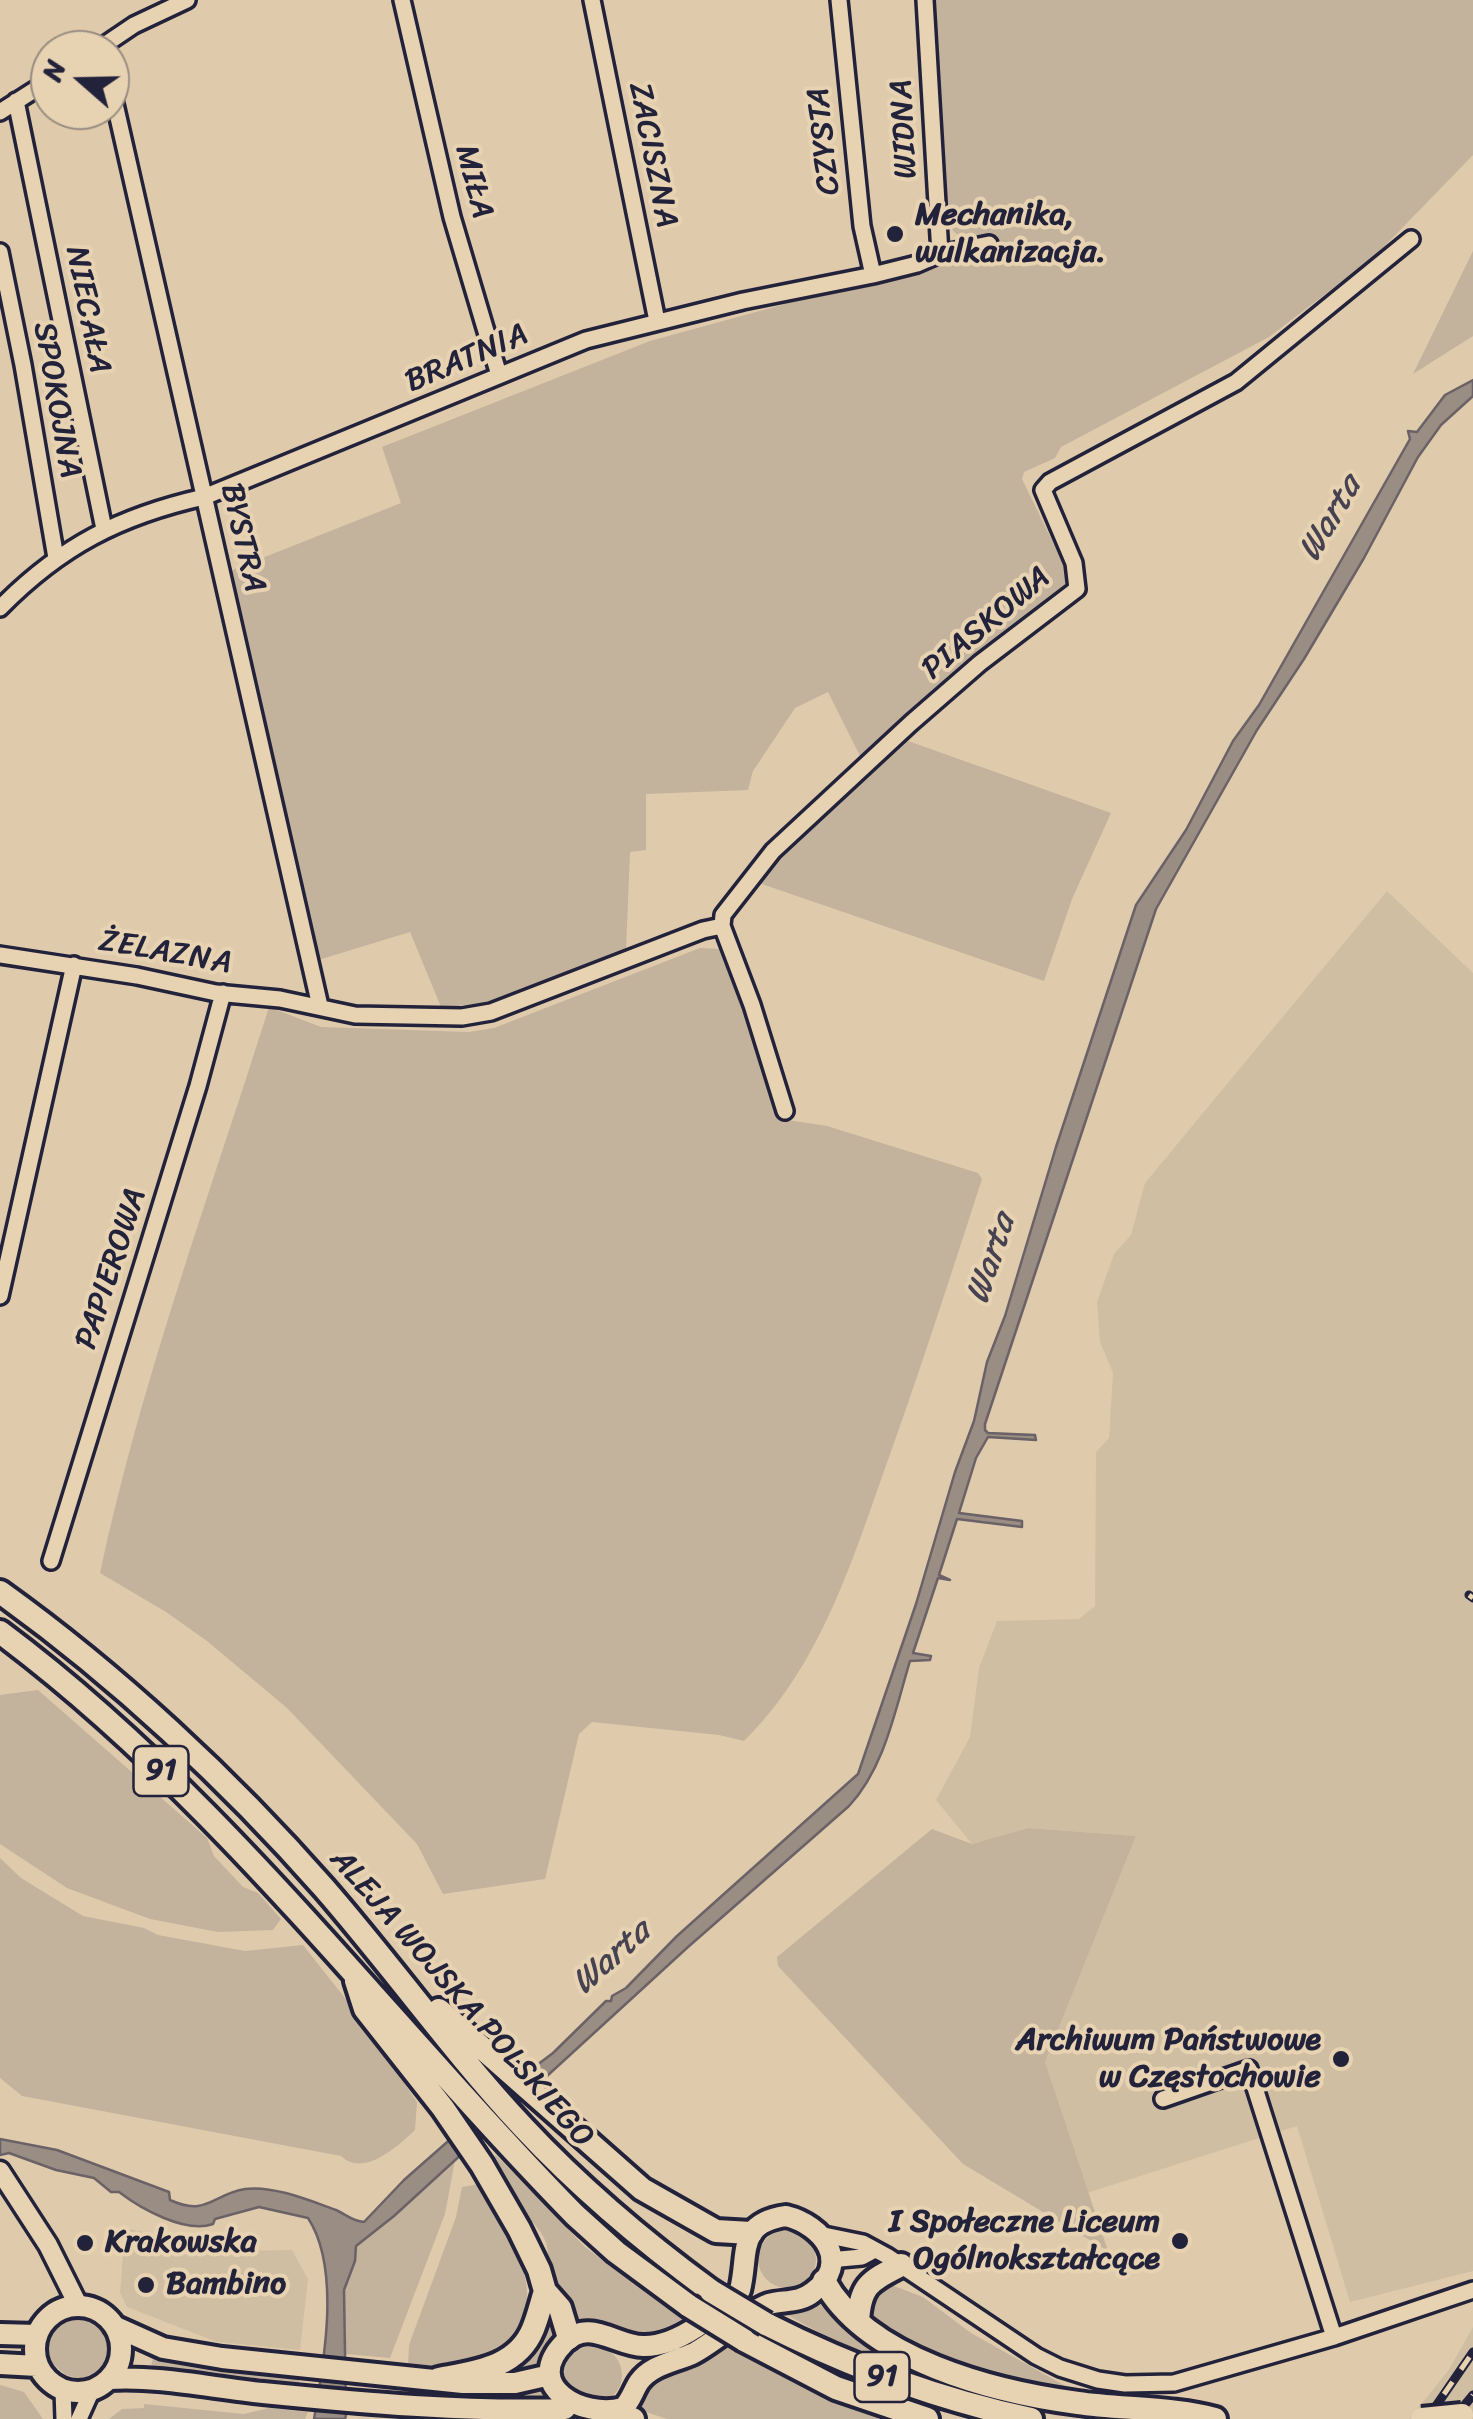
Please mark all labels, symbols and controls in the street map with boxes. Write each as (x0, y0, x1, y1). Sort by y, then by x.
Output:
north arrow (30, 30, 130, 130)
text: N (27, 53, 80, 88)
street label: WIDNA (883, 78, 927, 180)
street label: ZACISZNA (619, 79, 685, 231)
street label: CZYSTA (800, 85, 850, 197)
street label: MIŁA (445, 141, 501, 223)
place label: Mechanika, wulkanizacja. (915, 197, 1106, 272)
marker: Mechanika, wulkanizacja. (884, 223, 906, 245)
street label: NIECAŁA (56, 243, 118, 377)
street label: BRATNIA (400, 316, 534, 402)
street label: SPOKOJNA (23, 319, 89, 481)
water label: Warta (1290, 469, 1372, 569)
street label: BYSTRA (211, 480, 273, 596)
street label: PIASKOWA (915, 559, 1059, 689)
street label: ŻELAZNA (96, 922, 234, 984)
street label: PAPIEROWA (68, 1184, 156, 1354)
water label: Warta (958, 1209, 1026, 1309)
road number: 91 (134, 1746, 188, 1796)
street label: ALEJA WOJSKA POLSKIEGO (321, 1842, 601, 2156)
water label: Warta (564, 1912, 660, 2004)
place label: Archiwum Państwowe w Częstochowie (1016, 2022, 1321, 2097)
marker: Archiwum Państwowe w Częstochowie (1330, 2048, 1352, 2070)
place label: I Społeczne Liceum Ogólnokształcące (889, 2204, 1160, 2279)
place label: Krakowska (105, 2224, 257, 2262)
marker: I Społeczne Liceum Ogólnokształcące (1169, 2230, 1191, 2252)
marker: Krakowska (74, 2232, 96, 2254)
place label: Bambino (166, 2266, 286, 2304)
marker: Bambino (135, 2274, 157, 2296)
road number: 91 (854, 2352, 910, 2402)

